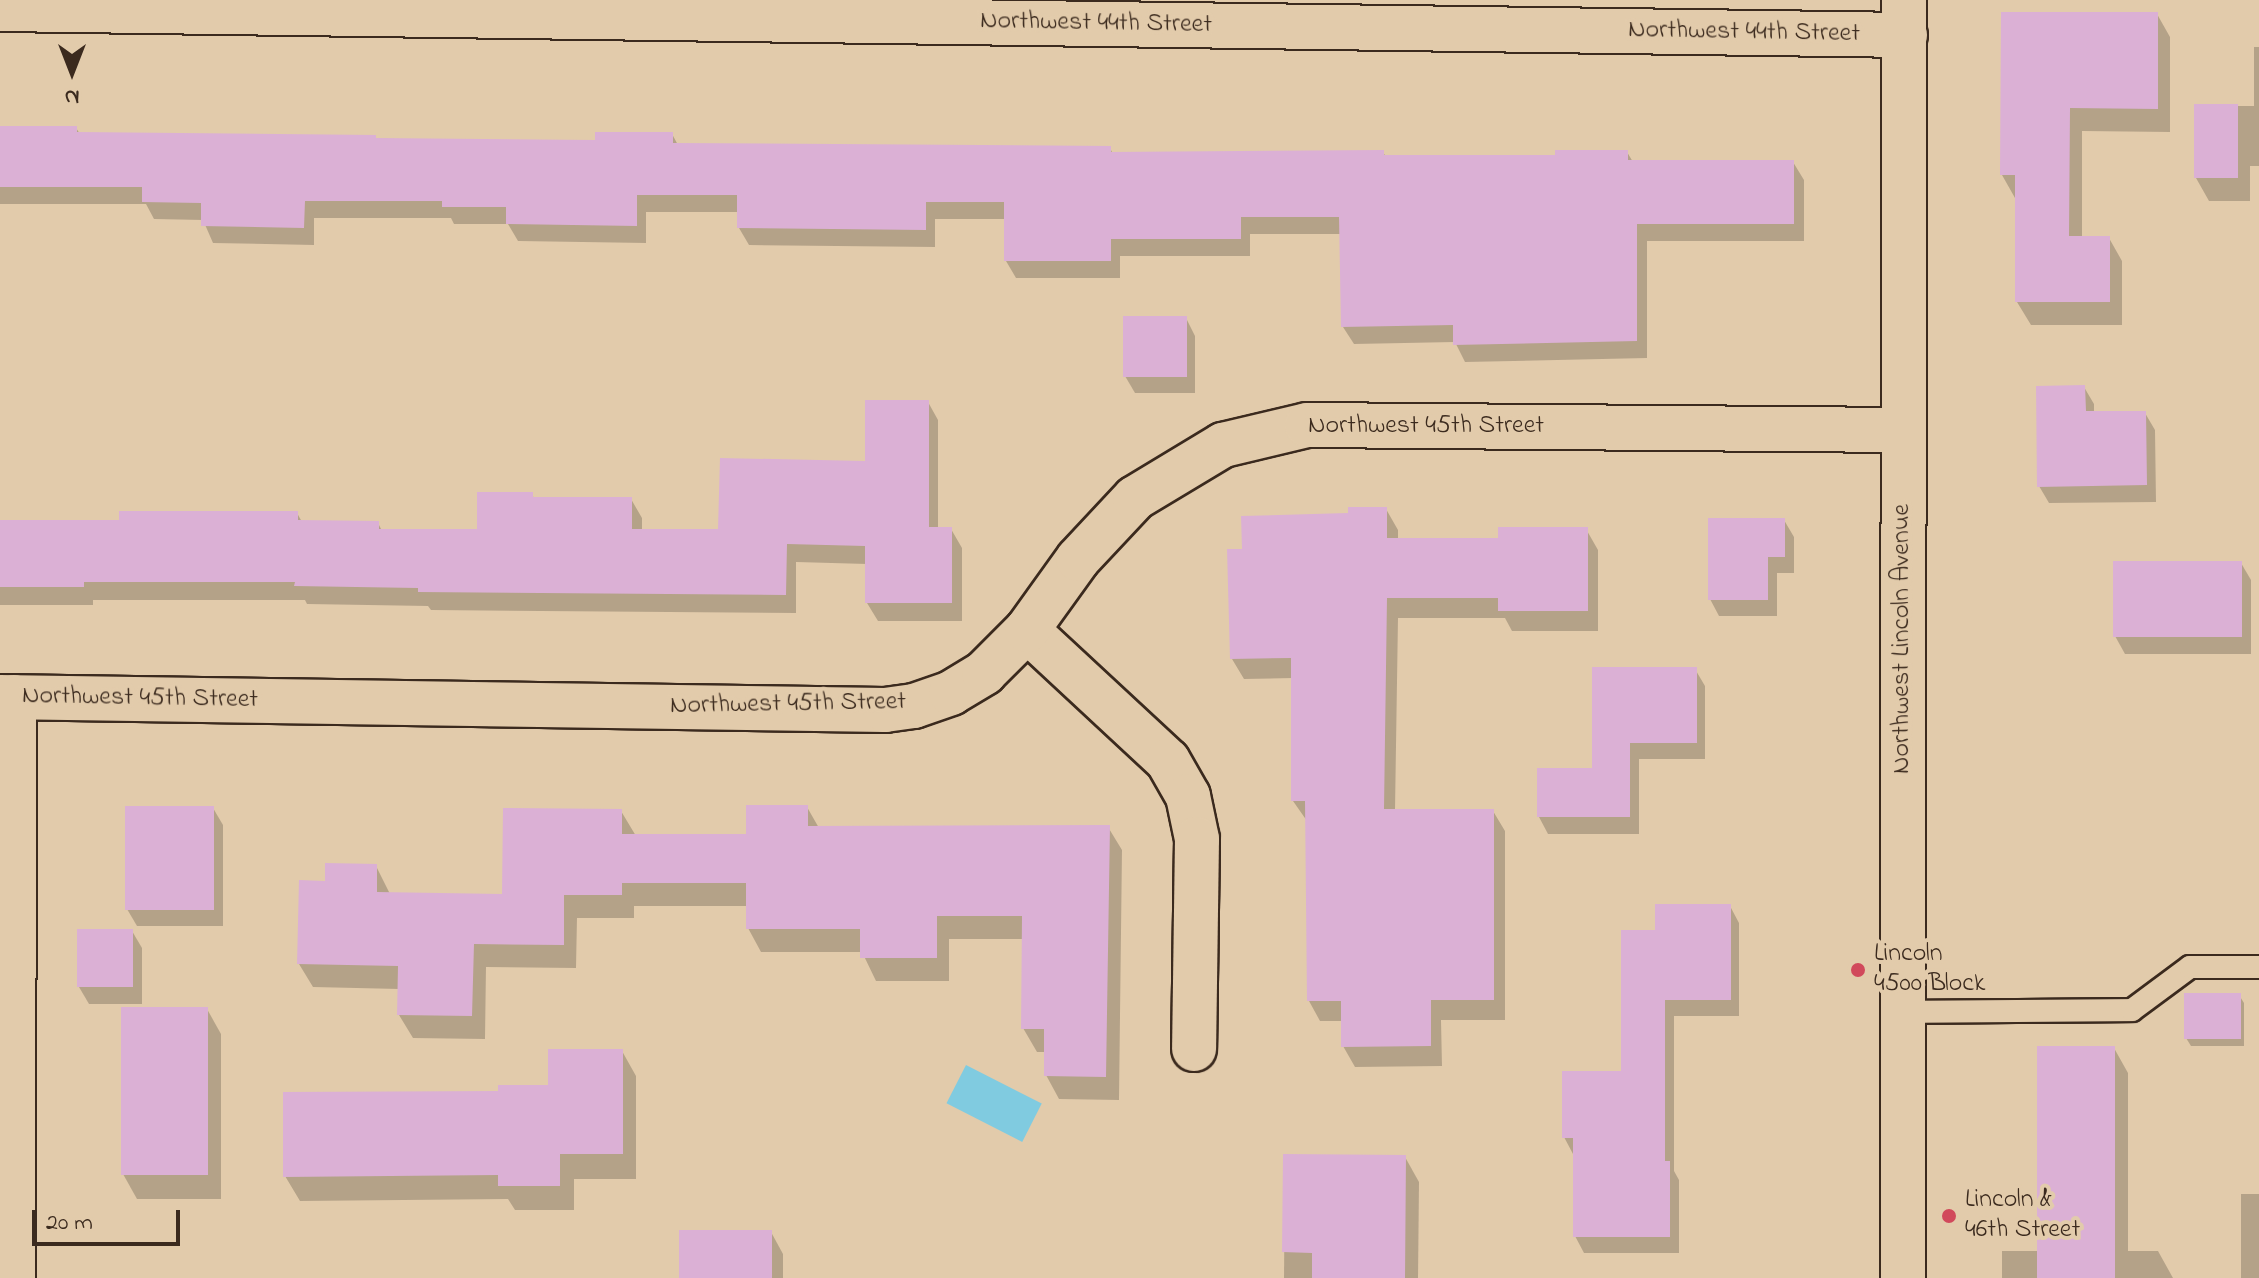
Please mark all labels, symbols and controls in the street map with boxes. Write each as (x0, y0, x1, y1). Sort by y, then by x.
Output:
street label: Northwest 44th Street (980, 6, 1212, 42)
street label: Northwest 44th Street (1628, 15, 1860, 51)
north arrow (32, 32, 112, 112)
text: N (65, 80, 79, 112)
street label: Northwest 45th Street (1308, 411, 1544, 443)
street label: Northwest Lincoln Avenue (1887, 504, 1919, 774)
street label: Northwest 45th Street (22, 681, 258, 717)
street label: Northwest 45th Street (670, 687, 906, 723)
place label: Lincoln 4500 Block (1874, 939, 1985, 1000)
marker: Lincoln 4500 Block (1849, 961, 1867, 979)
place label: Lincoln & 46th Street (1965, 1185, 2080, 1246)
scale bar (36, 1194, 184, 1244)
text: 20 m (46, 1206, 93, 1241)
marker: Lincoln & 46th Street (1940, 1207, 1958, 1225)

